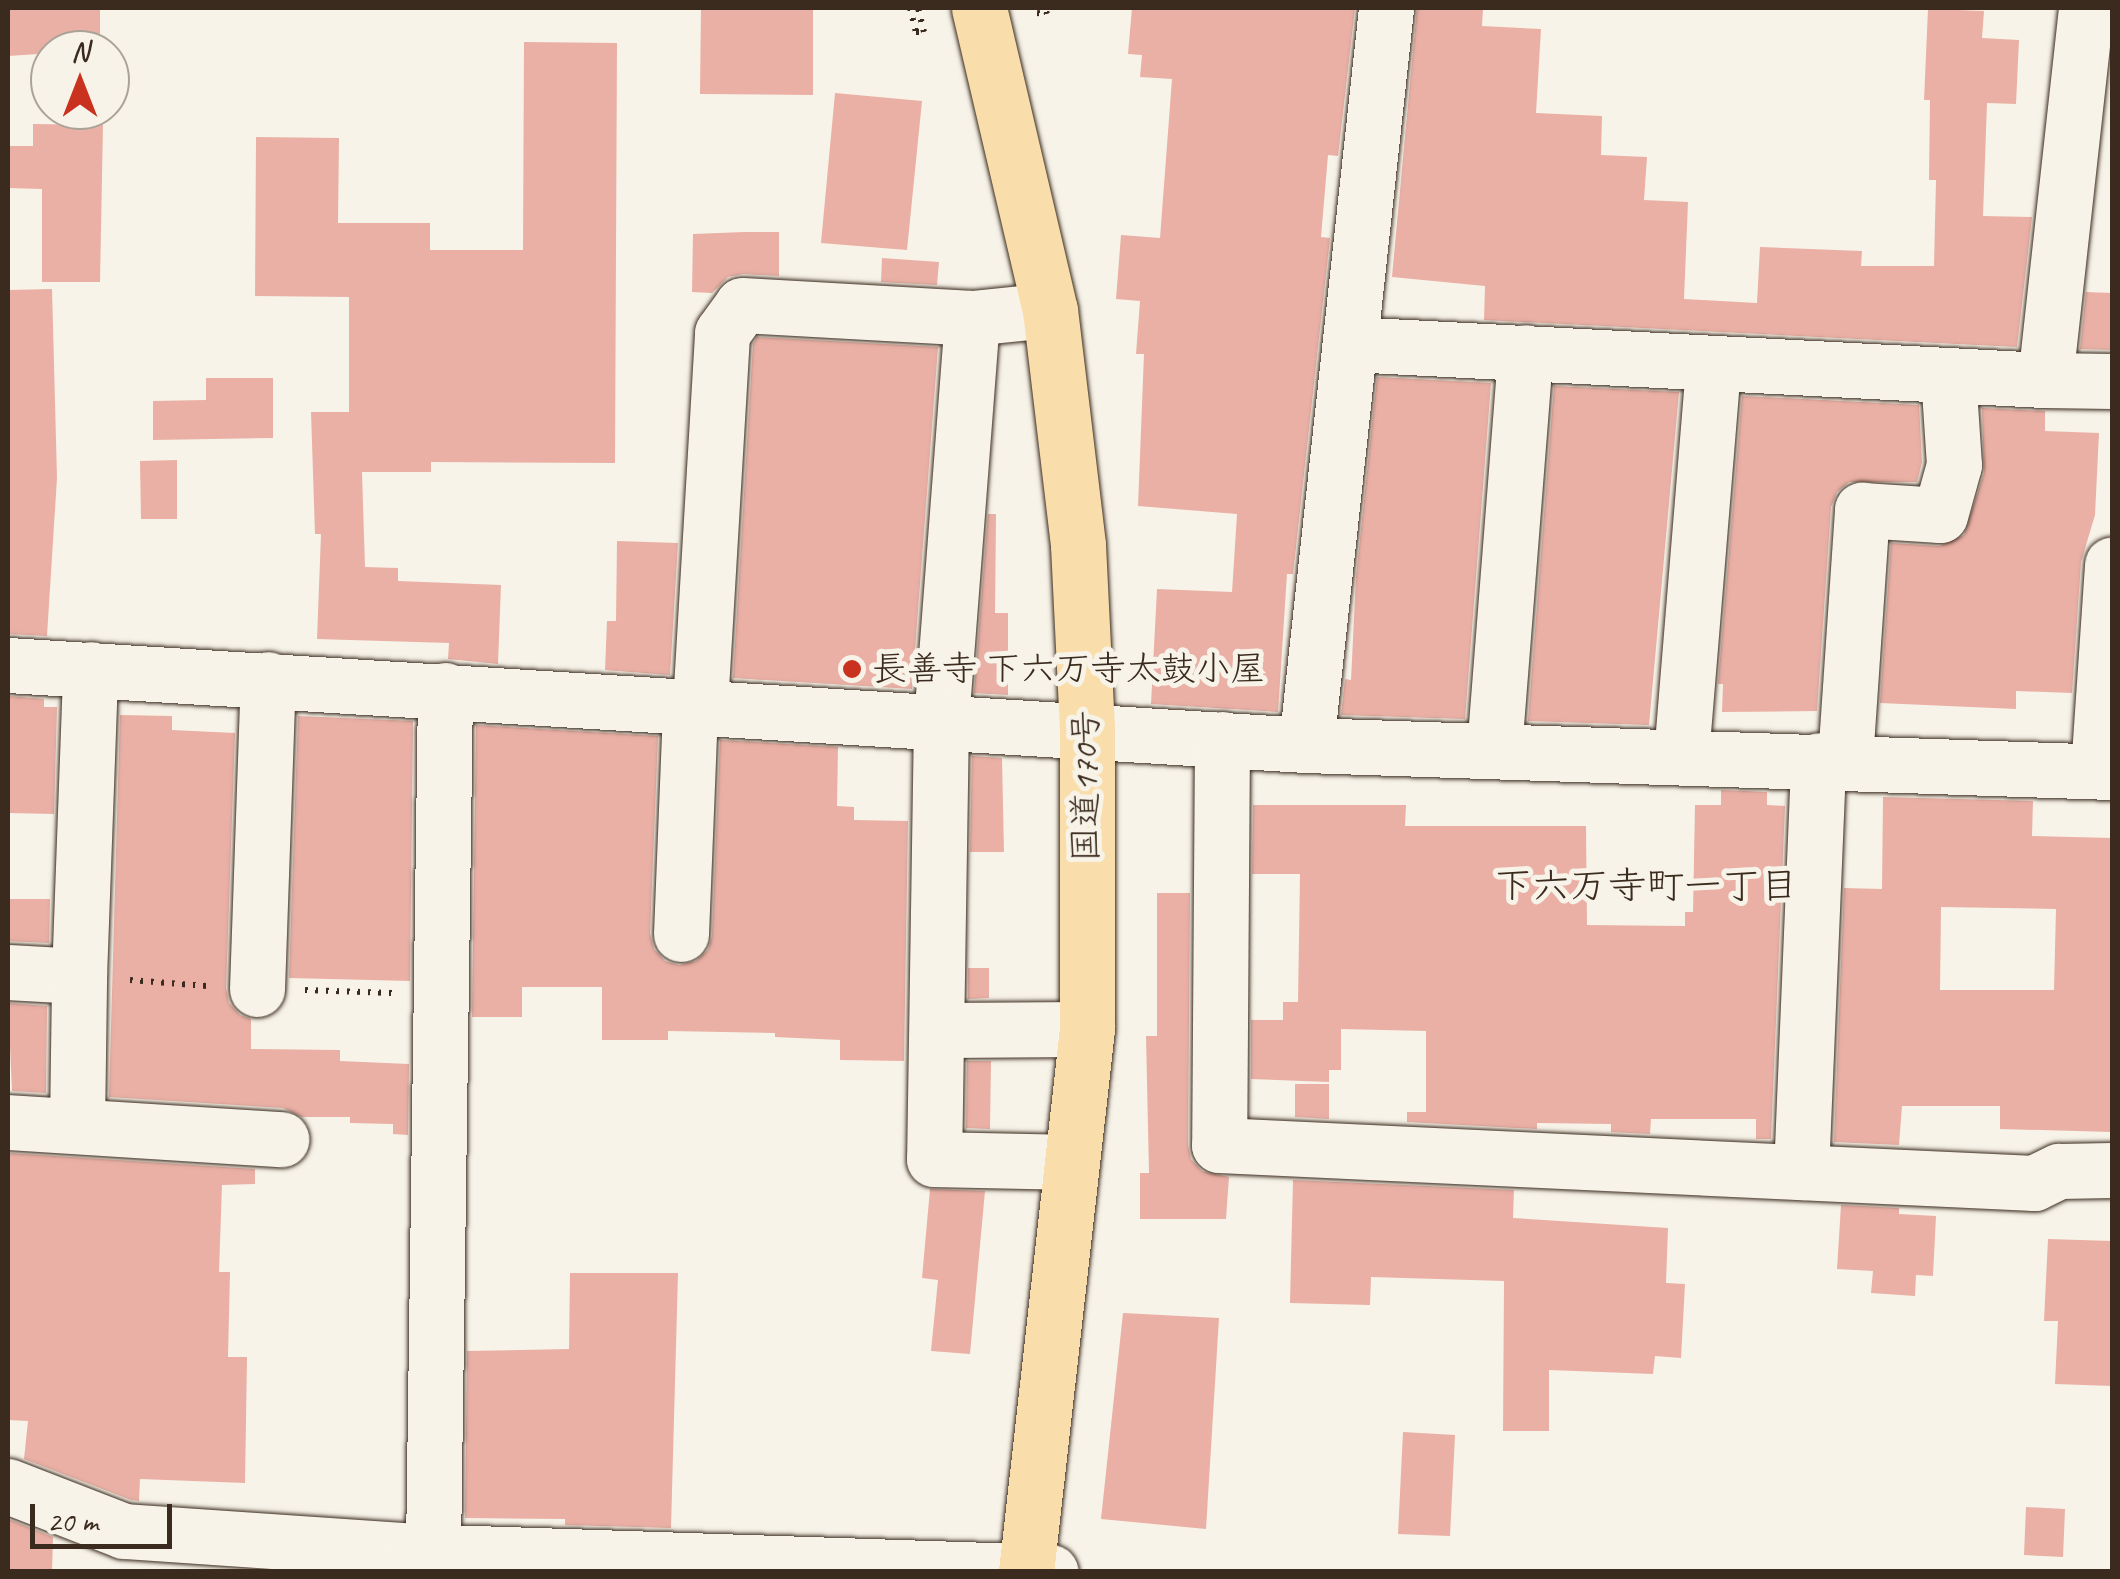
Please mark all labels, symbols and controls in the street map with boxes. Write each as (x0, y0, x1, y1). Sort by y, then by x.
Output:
north arrow (30, 30, 130, 130)
text: N (71, 34, 89, 69)
place label: 長善寺 下六万寺太鼓小屋 (872, 648, 1265, 690)
marker: 長善寺 下六万寺太鼓小屋 (841, 658, 863, 680)
street label: 国道170号 (1065, 710, 1107, 862)
district label: 下六万寺町一丁目 (1494, 863, 1798, 909)
scale bar (35, 1484, 178, 1546)
text: 20 m (47, 1502, 98, 1540)

